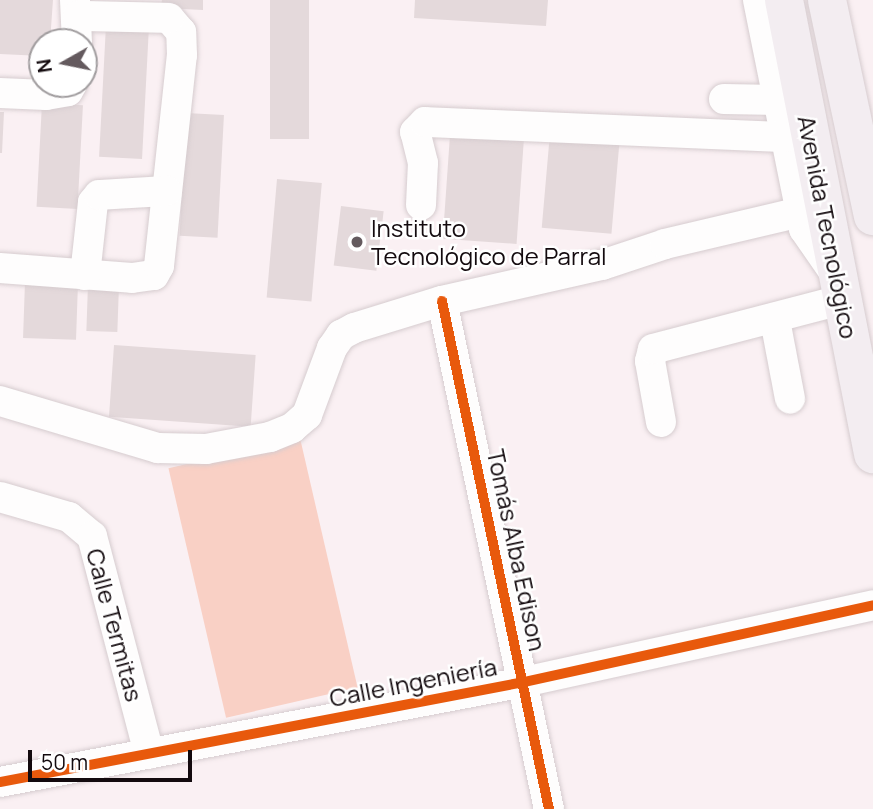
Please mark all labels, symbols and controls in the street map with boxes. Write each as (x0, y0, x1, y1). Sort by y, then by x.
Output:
north arrow (28, 28, 98, 98)
text: N (30, 57, 58, 75)
street label: Avenida Tecnológico (792, 113, 864, 341)
place label: Instituto Tecnológico de Parral (371, 214, 607, 270)
marker: Instituto Tecnológico de Parral (349, 234, 365, 250)
street label: Tomás Alba Edison (482, 447, 552, 653)
street label: Calle Termitas (81, 545, 149, 705)
street label: Calle Ingeniería (327, 652, 499, 712)
scale bar (32, 736, 196, 780)
text: 50 m (41, 748, 88, 776)

